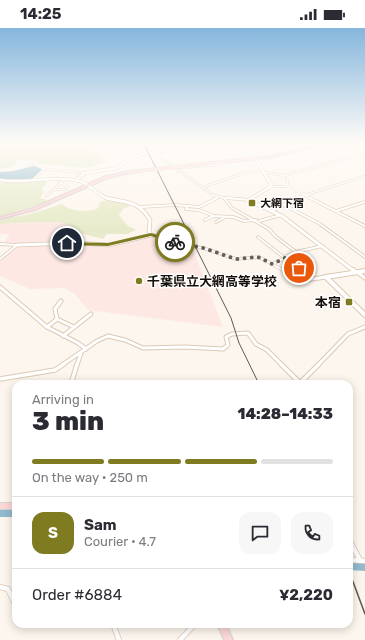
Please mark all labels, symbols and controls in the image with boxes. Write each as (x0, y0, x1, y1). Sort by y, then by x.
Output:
text: 14:25 (20, 5, 62, 23)
place label: 大網下宿 (260, 197, 304, 210)
marker: 大網下宿 (247, 198, 257, 208)
courier (155, 222, 195, 262)
pin (50, 226, 84, 260)
icon: bike (164, 231, 186, 253)
icon: home (56, 232, 78, 254)
pin (282, 251, 316, 285)
icon: bag (288, 257, 310, 279)
place label: 千葉県立大網高等学校 (147, 274, 277, 289)
marker: 千葉県立大網高等学校 (134, 276, 144, 286)
place label: 本宿 (315, 295, 341, 310)
marker: 本宿 (344, 297, 354, 307)
text: Arriving in (32, 392, 94, 407)
text: 14:28–14:33 (237, 405, 333, 423)
text: 3 min (32, 406, 104, 437)
text: On the way · 250 m (32, 470, 148, 485)
button: chat (239, 512, 281, 554)
button: phone (291, 512, 333, 554)
text: Sam (84, 516, 117, 534)
text: S (48, 524, 58, 542)
text: Courier · 4.7 (84, 534, 156, 549)
text: Order #6884 (32, 586, 122, 604)
text: ¥2,220 (279, 586, 333, 604)

